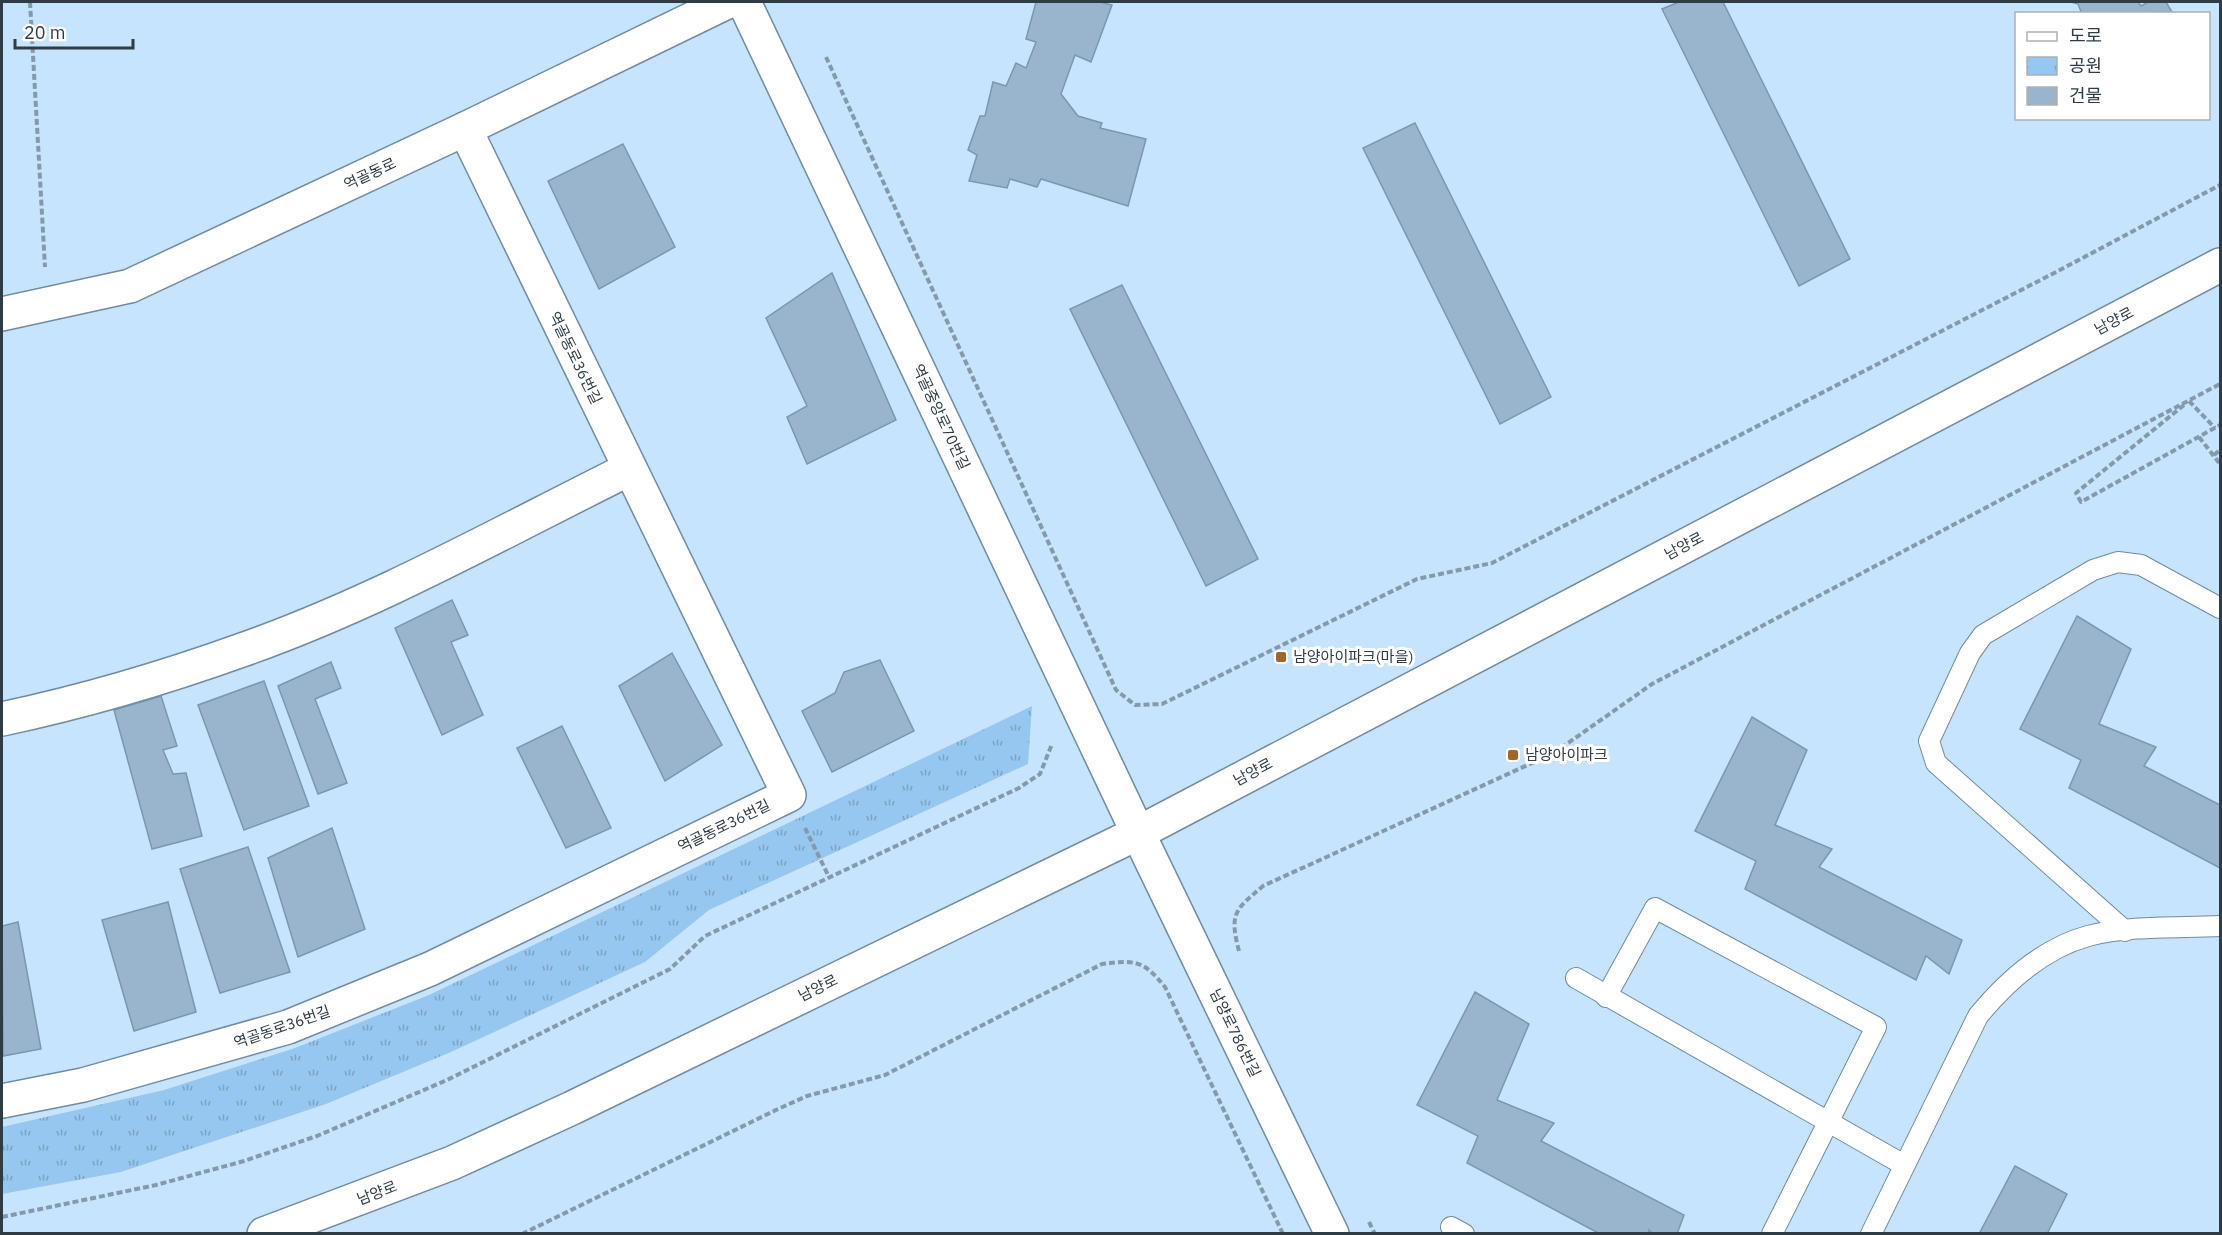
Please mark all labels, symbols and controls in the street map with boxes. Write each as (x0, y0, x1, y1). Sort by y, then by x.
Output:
scale bar (15, 12, 134, 50)
legend (2015, 12, 2210, 120)
text: 20 m (24, 21, 66, 44)
text: 도로 (2069, 24, 2102, 47)
text: 공원 (2069, 54, 2102, 77)
text: 건물 (2069, 84, 2102, 107)
street label: 역골동로 (341, 153, 399, 194)
street label: 남양로 (2091, 302, 2137, 339)
street label: 역골동로36번길 (545, 308, 606, 407)
street label: 역골중앙로70번길 (909, 361, 974, 473)
street label: 남양로 (1661, 527, 1707, 564)
place label: 남양아이파크(마을) (1293, 647, 1413, 666)
marker: 남양아이파크(마을) (1274, 650, 1288, 664)
place label: 남양아이파크 (1525, 745, 1608, 764)
marker: 남양아이파크 (1506, 748, 1520, 762)
street label: 남양로 (1230, 753, 1276, 790)
street label: 역골동로36번길 (674, 795, 773, 856)
street label: 남양로 (795, 970, 841, 1005)
street label: 남양로786번길 (1206, 985, 1265, 1080)
street label: 역골동로36번길 (231, 1001, 333, 1052)
street label: 남양로 (354, 1176, 400, 1209)

